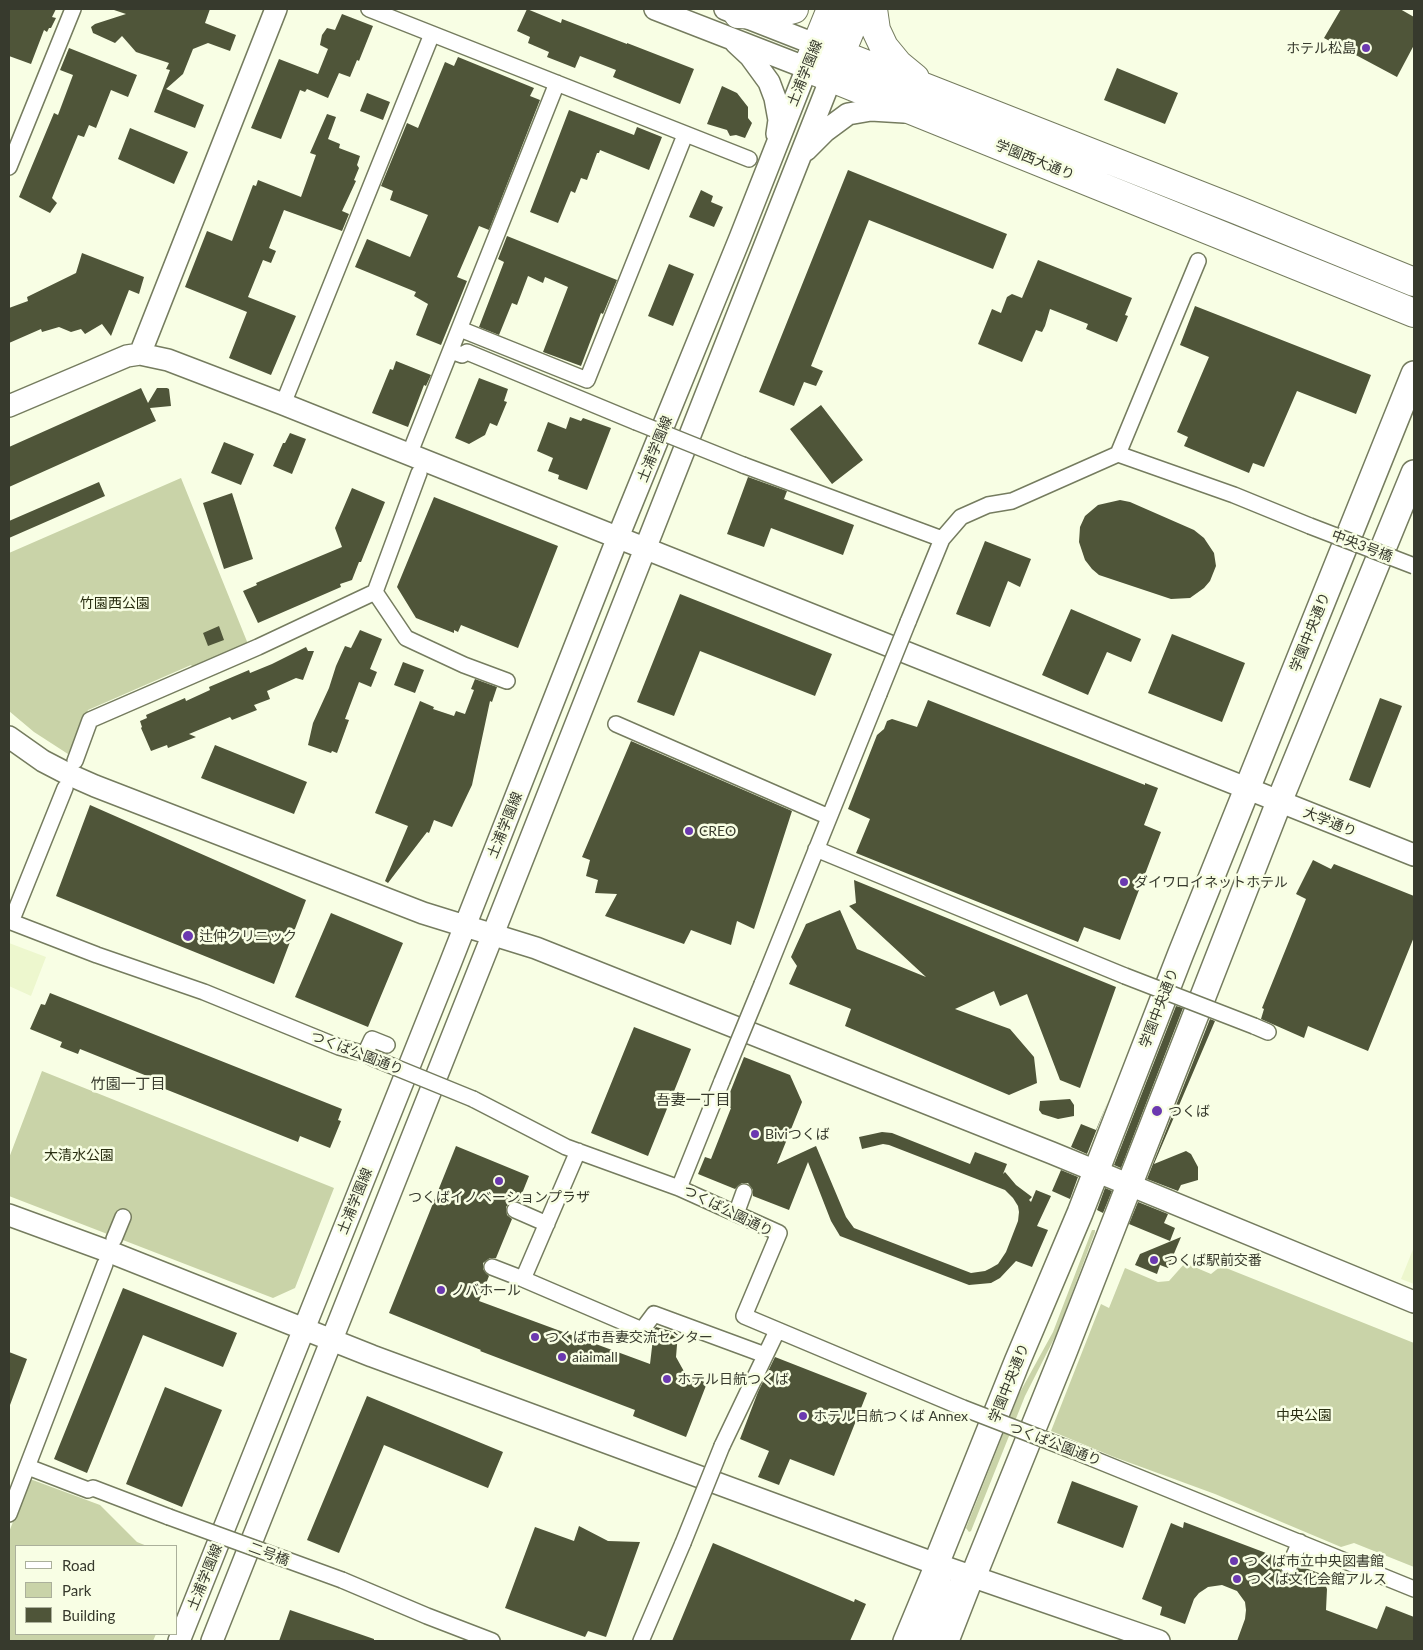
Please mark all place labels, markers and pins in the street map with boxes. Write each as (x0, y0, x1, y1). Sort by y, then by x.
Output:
place label: ホテル松島 (1286, 40, 1356, 56)
marker: ホテル松島 (1360, 42, 1372, 54)
place label: CREO (699, 823, 736, 839)
marker: CREO (683, 825, 695, 837)
place label: ダイワロイネットホテル (1134, 874, 1288, 890)
marker: ダイワロイネットホテル (1118, 876, 1130, 888)
place label: 辻仲クリニック (199, 928, 297, 944)
marker: 辻仲クリニック (181, 929, 195, 943)
place label: つくば (1168, 1103, 1210, 1119)
marker: つくば (1150, 1104, 1164, 1118)
place label: Biviつくば (765, 1126, 830, 1142)
marker: Biviつくば (749, 1128, 761, 1140)
marker: つくばイノベーションプラザ (493, 1175, 505, 1187)
place label: つくばイノベーションプラザ (408, 1189, 590, 1205)
place label: つくば駅前交番 (1164, 1252, 1262, 1268)
marker: つくば駅前交番 (1148, 1254, 1160, 1266)
place label: ノバホール (451, 1282, 521, 1298)
marker: ノバホール (435, 1284, 447, 1296)
place label: つくば市吾妻交流センター (545, 1329, 713, 1345)
marker: つくば市吾妻交流センター (529, 1331, 541, 1343)
place label: aiaimall (572, 1349, 618, 1365)
marker: aiaimall (556, 1351, 568, 1363)
place label: ホテル日航つくば (677, 1371, 789, 1387)
marker: ホテル日航つくば (661, 1373, 673, 1385)
place label: ホテル日航つくば Annex (813, 1408, 968, 1424)
marker: ホテル日航つくば Annex (797, 1410, 809, 1422)
place label: つくば市立中央図書館 (1244, 1553, 1384, 1569)
marker: つくば市立中央図書館 (1228, 1555, 1240, 1567)
place label: つくば文化会館アルス (1247, 1571, 1387, 1587)
marker: つくば文化会館アルス (1231, 1573, 1243, 1585)

